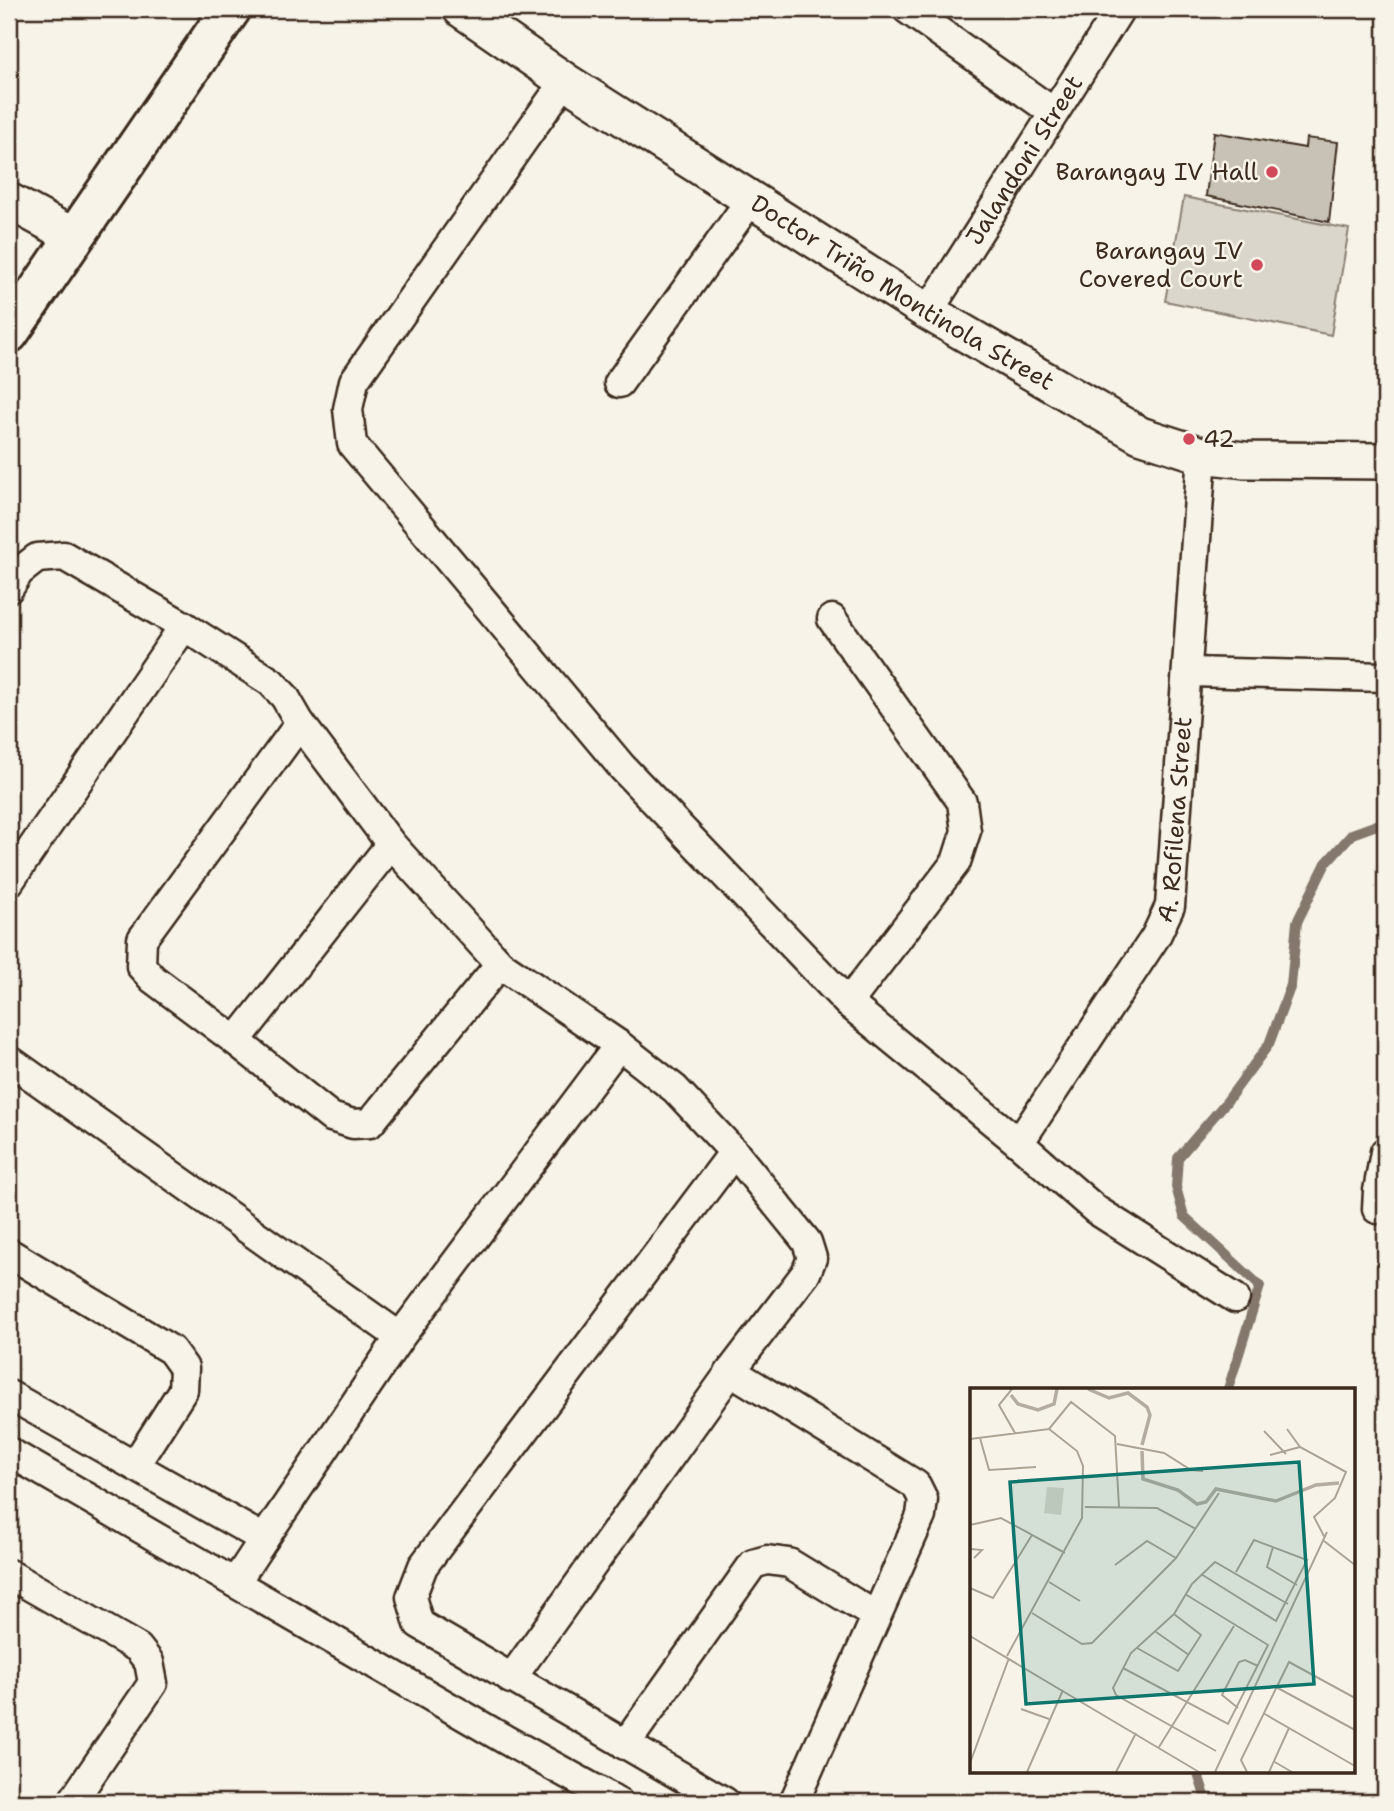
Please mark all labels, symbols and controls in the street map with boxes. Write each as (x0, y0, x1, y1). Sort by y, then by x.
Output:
street label: Jalandoni Street (959, 69, 1090, 251)
place label: Barangay IV Hall (1055, 156, 1259, 188)
marker: Barangay IV Hall (1264, 164, 1280, 180)
street label: Doctor Triño Montinola Street (745, 187, 1060, 398)
place label: Barangay IV Covered Court (1079, 235, 1243, 295)
marker: Barangay IV Covered Court (1249, 257, 1265, 273)
place label: 42 (1203, 423, 1235, 455)
marker: 42 (1181, 431, 1197, 447)
street label: A. Rofilena Street (1149, 716, 1199, 928)
inset map (970, 1388, 1356, 1772)

